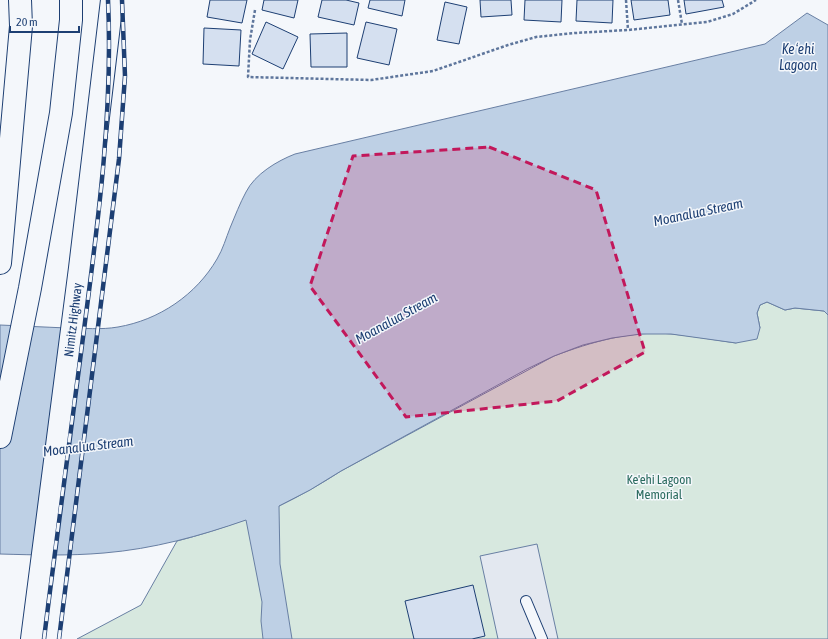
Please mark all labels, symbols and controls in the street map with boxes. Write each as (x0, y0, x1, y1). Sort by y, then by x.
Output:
scale bar (10, 8, 79, 34)
text: 20 m (16, 15, 38, 29)
water label: Keʻehi Lagoon (779, 41, 817, 73)
water label: Moanalua Stream (652, 195, 744, 229)
street label: Nimitz Highway (61, 281, 85, 358)
water label: Moanalua Stream (352, 289, 440, 347)
water label: Moanalua Stream (42, 433, 134, 459)
park label: Ke'ehi Lagoon Memorial (626, 472, 692, 502)

